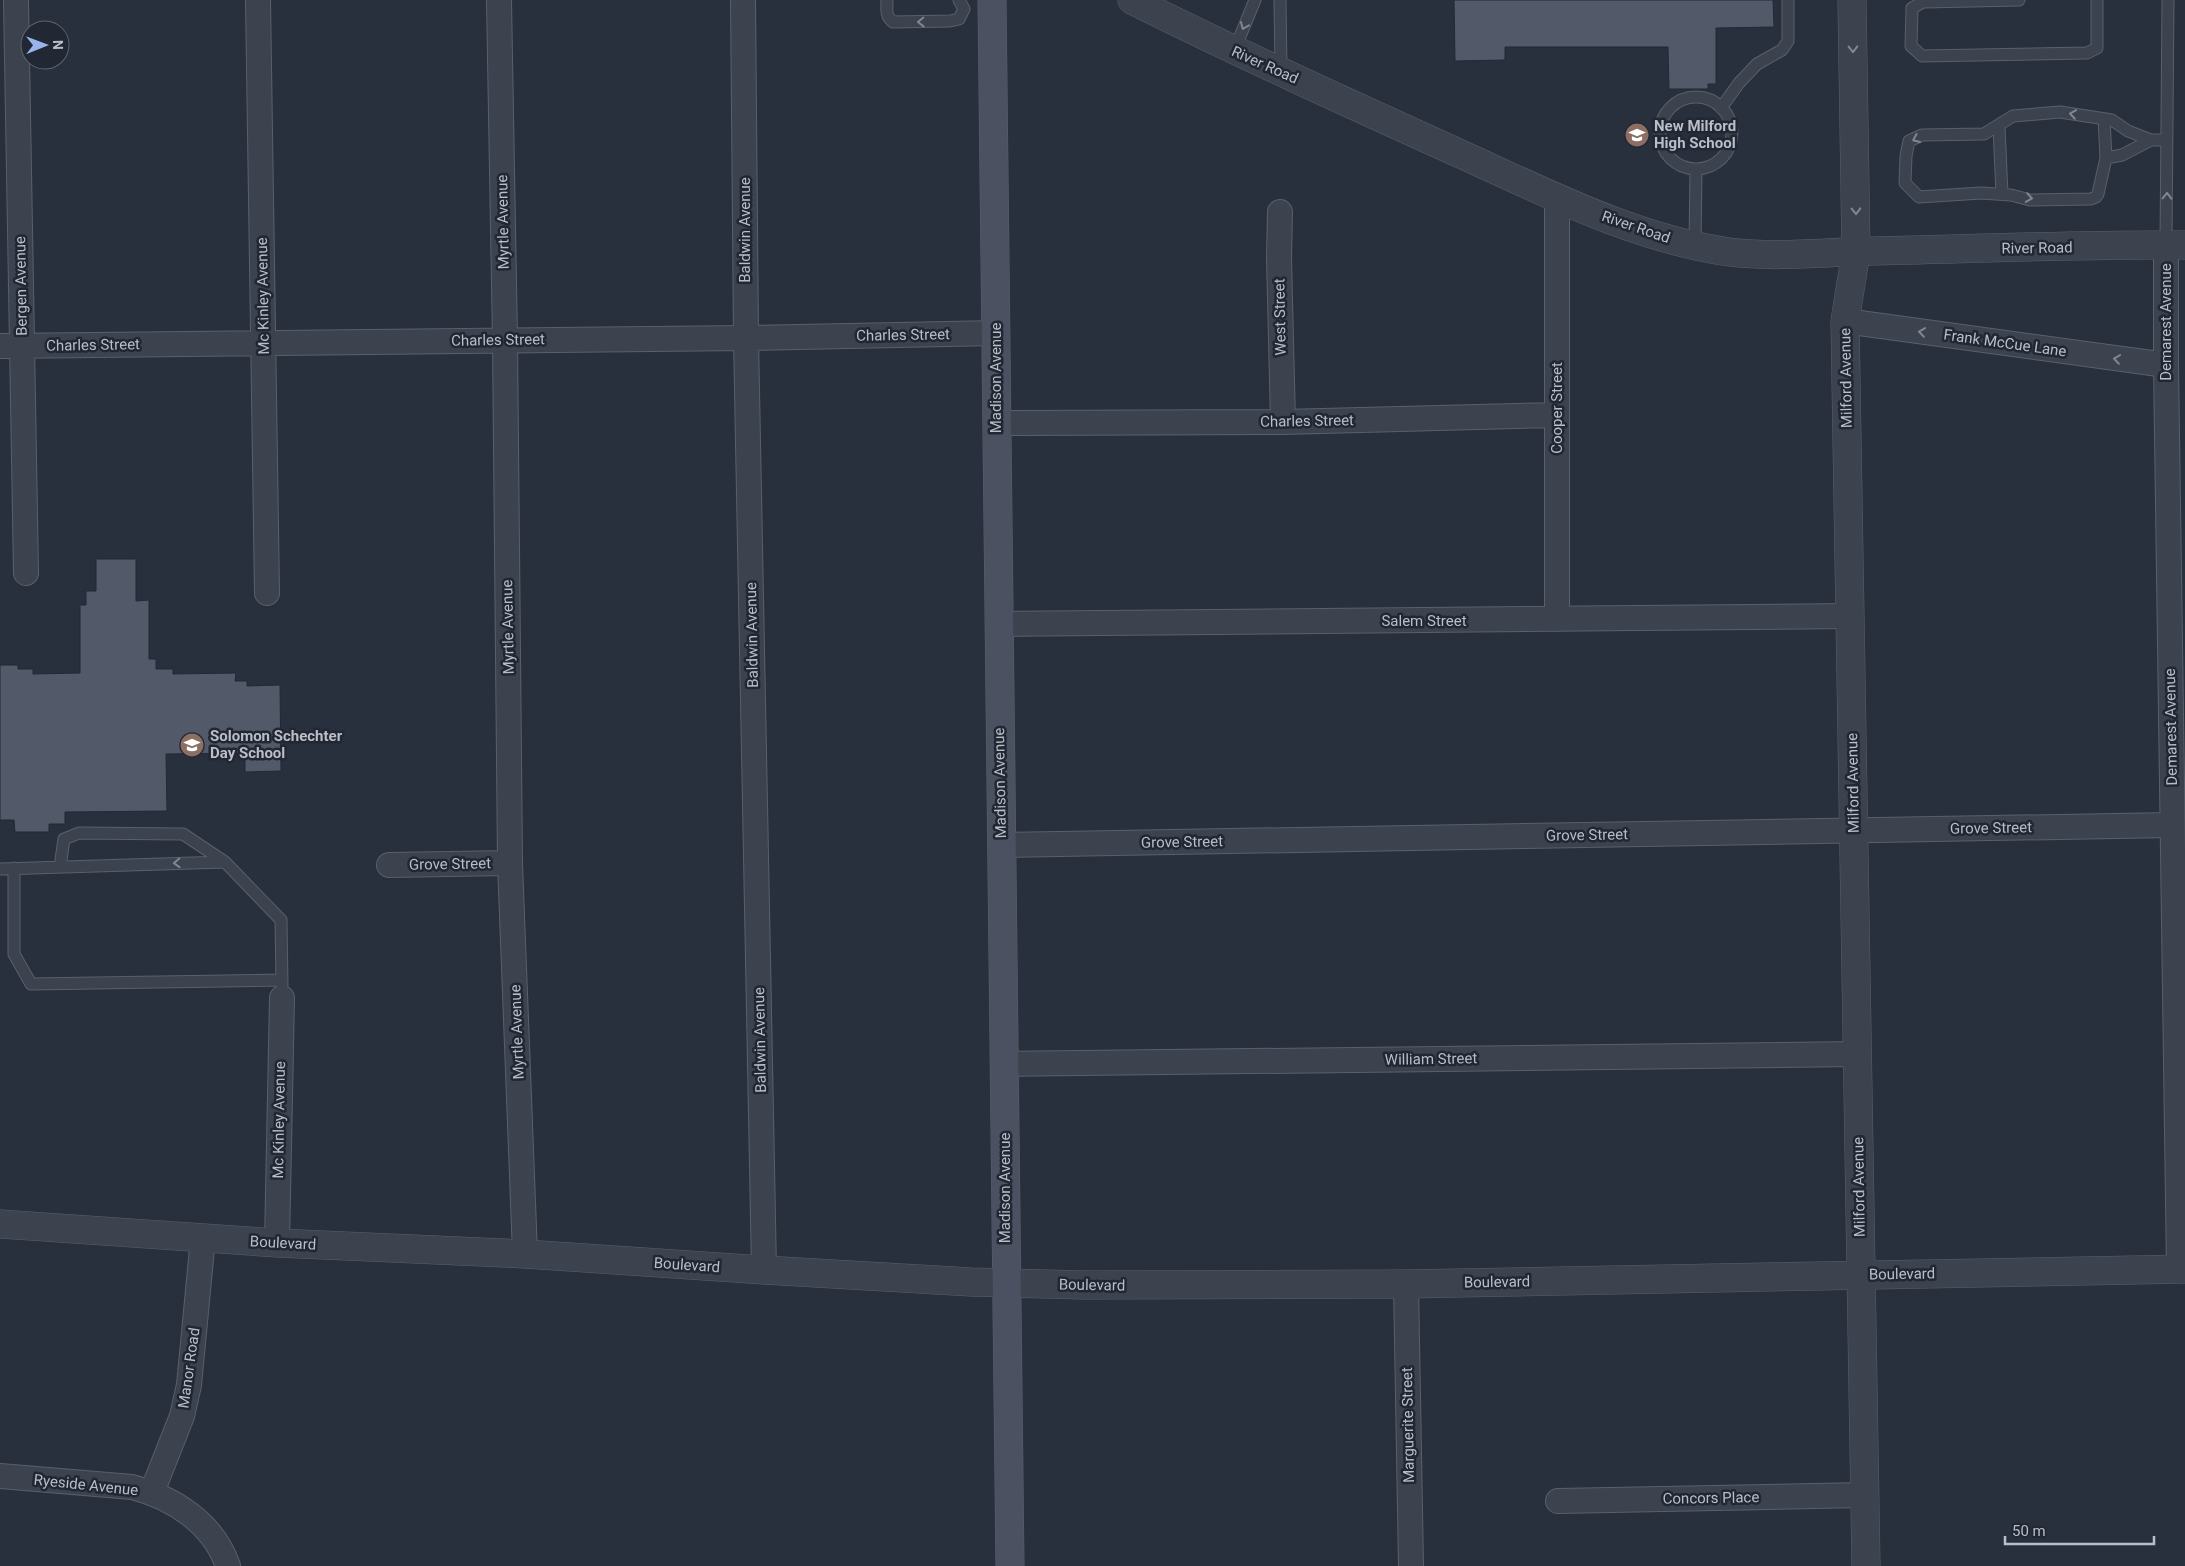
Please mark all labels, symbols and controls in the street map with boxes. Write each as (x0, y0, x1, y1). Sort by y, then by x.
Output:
one-way arrow (917, 17, 924, 27)
north arrow (20, 20, 70, 70)
one-way arrow (1240, 21, 1251, 30)
text: N (50, 40, 66, 50)
street label: River Road (1229, 42, 1301, 88)
one-way arrow (1848, 45, 1858, 53)
one-way arrow (2068, 109, 2076, 120)
place label: New Milford High School (1654, 117, 1736, 152)
school or university icon: New Milford High School (1624, 122, 1650, 148)
one-way arrow (1913, 132, 1922, 142)
street label: Myrtle Avenue (493, 174, 513, 270)
street label: Baldwin Avenue (736, 177, 754, 283)
one-way arrow (2161, 192, 2172, 200)
one-way arrow (2024, 193, 2033, 203)
street label: River Road (1599, 207, 1673, 247)
one-way arrow (1851, 208, 1861, 215)
street label: Bergen Avenue (11, 236, 31, 336)
street label: Mc Kinley Avenue (253, 237, 273, 355)
street label: River Road (2001, 238, 2073, 258)
street label: Demarest Avenue (2157, 263, 2175, 381)
street label: West Street (1270, 278, 1290, 356)
street label: Madison Avenue (987, 323, 1005, 433)
street label: Charles Street (856, 325, 950, 345)
street label: Frank McCue Lane (1942, 325, 2068, 361)
one-way arrow (1917, 327, 1926, 337)
street label: Milford Avenue (1836, 328, 1856, 428)
street label: Charles Street (451, 330, 545, 350)
street label: Charles Street (46, 335, 140, 355)
one-way arrow (2113, 354, 2121, 365)
street label: Cooper Street (1548, 362, 1566, 454)
street label: Charles Street (1260, 411, 1354, 431)
street label: Myrtle Avenue (498, 579, 518, 675)
street label: Baldwin Avenue (742, 582, 762, 688)
street label: Salem Street (1381, 612, 1467, 630)
street label: Demarest Avenue (2161, 668, 2181, 786)
place label: Solomon Schechter Day School (210, 727, 343, 762)
street label: Madison Avenue (990, 727, 1010, 839)
school or university icon: Solomon Schechter Day School (179, 732, 205, 758)
street label: Milford Avenue (1843, 733, 1863, 833)
street label: Grove Street (1950, 818, 2032, 838)
street label: Grove Street (1546, 825, 1628, 845)
street label: Grove Street (1141, 832, 1223, 852)
street label: Grove Street (409, 854, 491, 874)
one-way arrow (172, 858, 180, 868)
street label: Myrtle Avenue (506, 984, 528, 1080)
street label: Baldwin Avenue (750, 987, 770, 1093)
street label: William Street (1385, 1049, 1477, 1069)
street label: Mc Kinley Avenue (269, 1061, 289, 1179)
street label: Madison Avenue (996, 1133, 1014, 1243)
street label: Milford Avenue (1849, 1137, 1869, 1237)
street label: Boulevard (249, 1232, 317, 1254)
street label: Boulevard (653, 1254, 721, 1276)
street label: Boulevard (1869, 1264, 1935, 1284)
street label: Boulevard (1464, 1272, 1530, 1292)
street label: Boulevard (1059, 1275, 1125, 1295)
street label: Manor Road (174, 1326, 204, 1410)
street label: Marguerite Street (1398, 1367, 1418, 1483)
street label: Ryeside Avenue (33, 1471, 139, 1499)
street label: Concors Place (1663, 1488, 1760, 1508)
scale bar (2005, 1514, 2154, 1546)
text: 50 m (2012, 1522, 2046, 1540)

